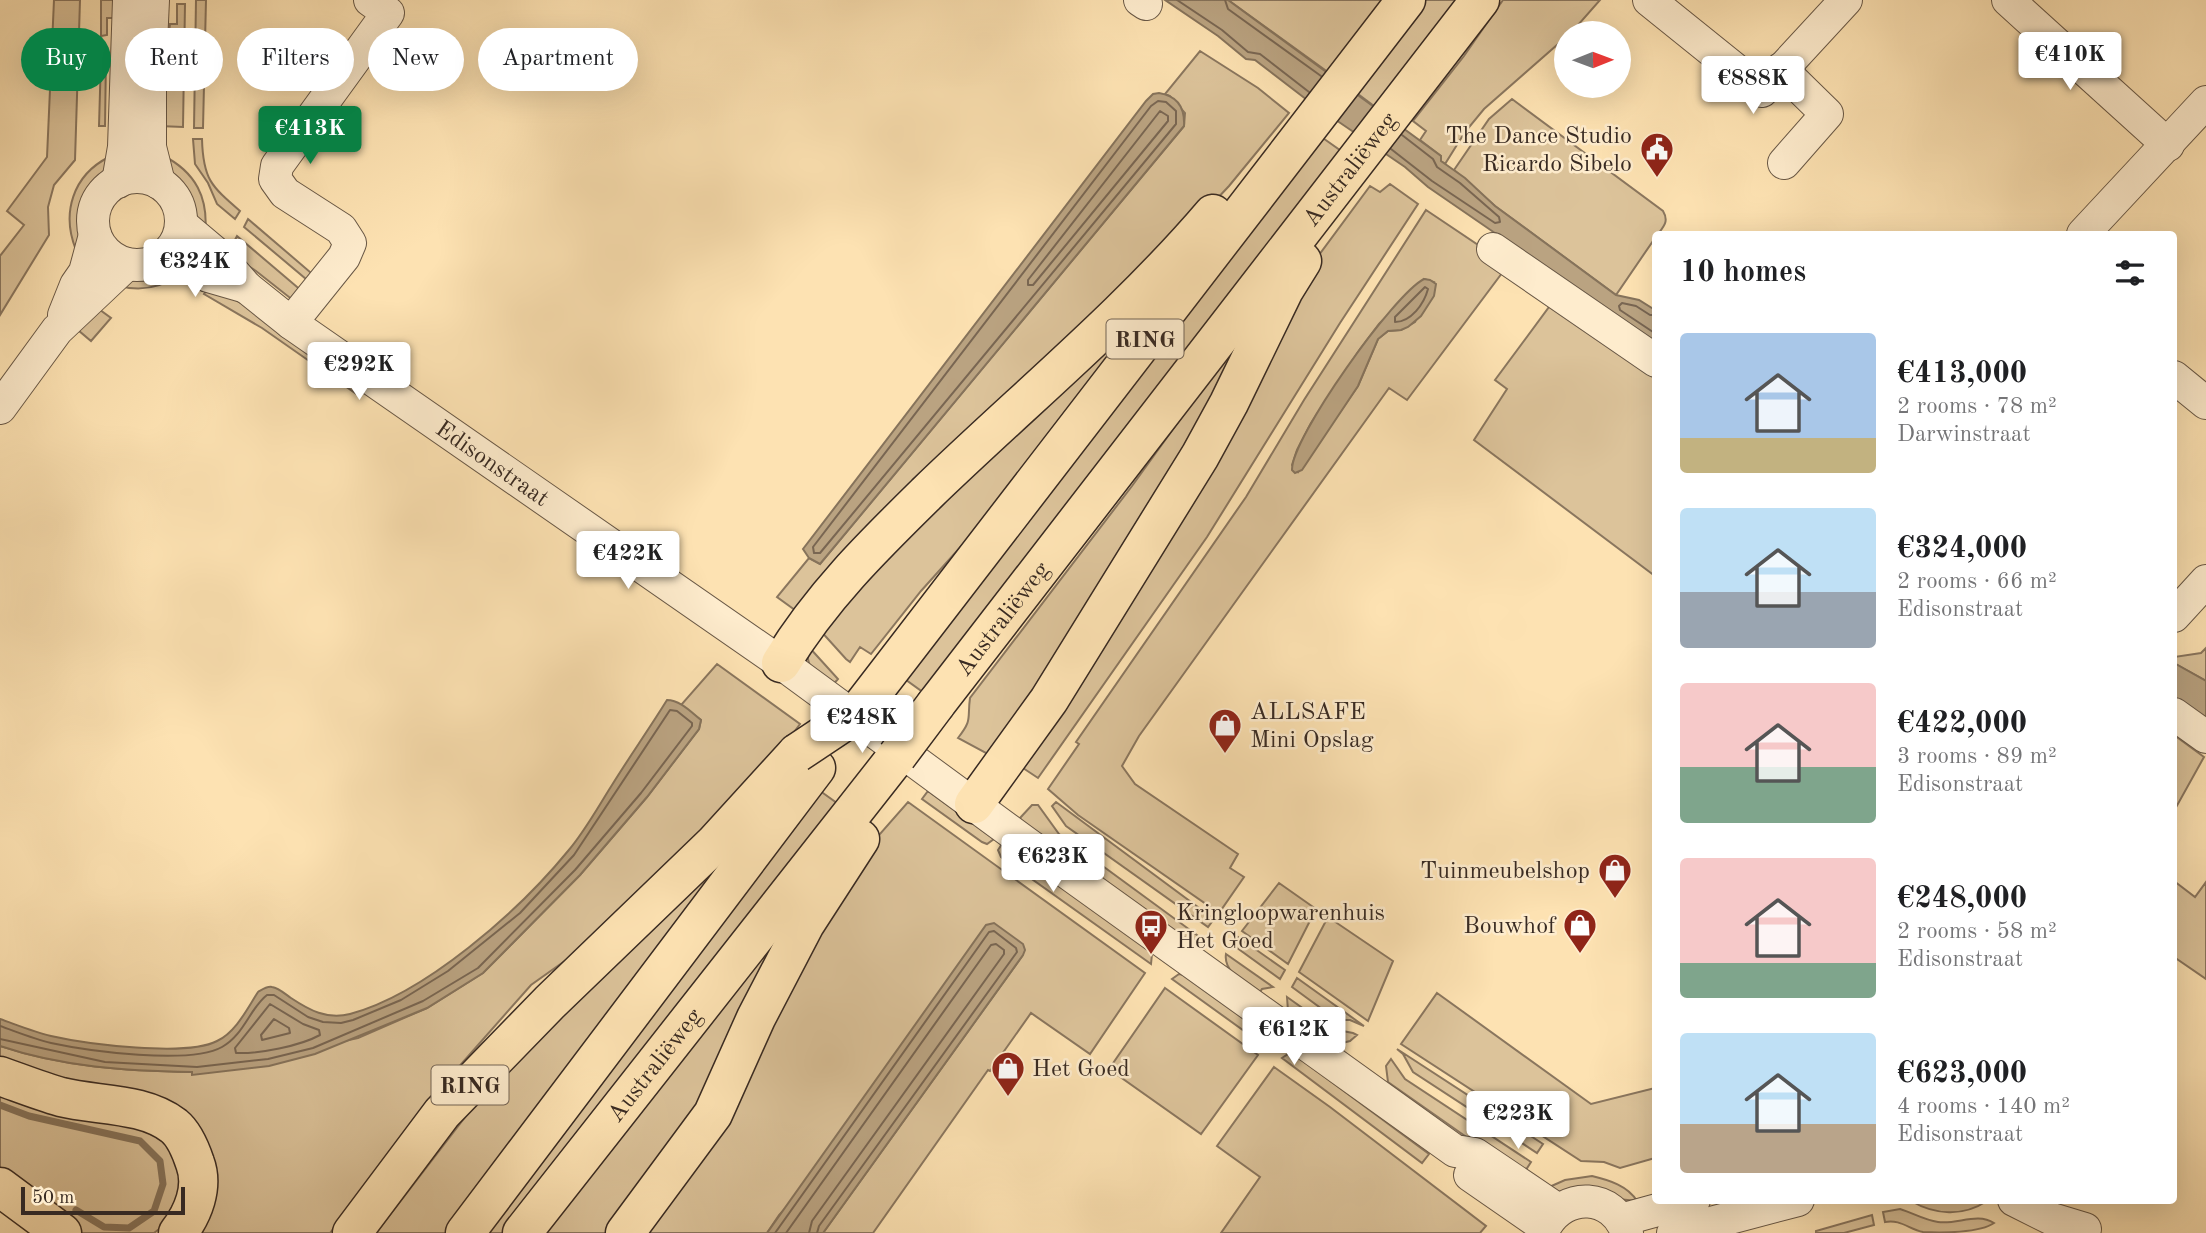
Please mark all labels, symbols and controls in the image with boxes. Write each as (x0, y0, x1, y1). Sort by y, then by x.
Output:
north arrow (1554, 21, 1631, 98)
map controls (1554, 21, 1631, 98)
chip: Buy (21, 28, 111, 91)
chip: Rent (125, 28, 223, 91)
chip: Filters (237, 28, 354, 91)
chip: New (368, 28, 464, 91)
chip: Apartment (478, 28, 638, 91)
pin: €410K (2021, 32, 2119, 92)
text: €410K (2034, 43, 2106, 66)
pin: €888K (1704, 57, 1802, 116)
text: €888K (1717, 67, 1789, 90)
pin: €413K (261, 106, 359, 166)
street label: Australiëweg (1299, 109, 1402, 232)
text: €413K (274, 117, 346, 140)
place label: The Dance Studio Ricardo Sibelo (1445, 125, 1632, 177)
public building icon: The Dance Studio Ricardo Sibelo (1638, 130, 1676, 179)
pin: €324K (146, 240, 244, 299)
text: €324K (159, 250, 231, 273)
icon: filters (2111, 254, 2149, 292)
text: 10 homes (1680, 258, 1806, 288)
road number: RING (1106, 320, 1184, 358)
pin: €292K (310, 342, 408, 402)
text: €292K (323, 353, 395, 376)
text: €413,000 (1897, 359, 2027, 389)
icon: home (1736, 361, 1820, 445)
text: 2 rooms · 78 m² (1897, 395, 2057, 418)
street label: Edisonstraat (431, 417, 553, 512)
text: Darwinstraat (1897, 423, 2030, 446)
pin: €422K (579, 532, 677, 591)
text: €324,000 (1897, 534, 2027, 564)
icon: home (1736, 536, 1820, 620)
text: €422K (592, 542, 664, 565)
street label: Australiëweg (952, 558, 1055, 681)
text: 2 rooms · 66 m² (1897, 570, 2057, 593)
text: Edisonstraat (1897, 598, 2023, 621)
pin: €248K (813, 696, 911, 755)
place label: ALLSAFE Mini Opslag (1250, 701, 1374, 753)
text: €248K (826, 706, 898, 729)
shop icon: ALLSAFE Mini Opslag (1206, 706, 1244, 755)
text: €422,000 (1897, 709, 2027, 739)
icon: home (1736, 711, 1820, 795)
text: 3 rooms · 89 m² (1897, 745, 2057, 768)
text: Edisonstraat (1897, 773, 2023, 796)
pin: €623K (1004, 834, 1102, 894)
text: €623K (1017, 845, 1089, 868)
shop icon: Tuinmeubelshop (1596, 851, 1634, 900)
place label: Tuinmeubelshop (1420, 860, 1590, 884)
text: €248,000 (1897, 884, 2027, 914)
icon: home (1736, 886, 1820, 970)
place label: Kringloopwarenhuis Het Goed (1176, 902, 1385, 954)
shop icon: Bouwhof (1561, 906, 1599, 955)
bus stop icon: Kringloopwarenhuis Het Goed (1132, 907, 1170, 956)
place label: Bouwhof (1463, 915, 1557, 939)
text: 2 rooms · 58 m² (1897, 920, 2057, 943)
text: Edisonstraat (1897, 948, 2023, 971)
street label: Australiëweg (604, 1005, 708, 1127)
pin: €612K (1245, 1007, 1343, 1067)
text: €612K (1258, 1018, 1330, 1041)
shop icon: Het Goed (989, 1049, 1027, 1098)
place label: Het Goed (1032, 1058, 1130, 1082)
text: €623,000 (1897, 1059, 2027, 1089)
icon: home (1736, 1061, 1820, 1145)
road number: RING (432, 1066, 508, 1104)
pin: €223K (1469, 1092, 1567, 1151)
text: 4 rooms · 140 m² (1897, 1095, 2070, 1118)
text: €223K (1482, 1102, 1554, 1125)
text: Edisonstraat (1897, 1123, 2023, 1146)
scale bar (21, 1184, 186, 1216)
text: 50 m (32, 1189, 74, 1208)

